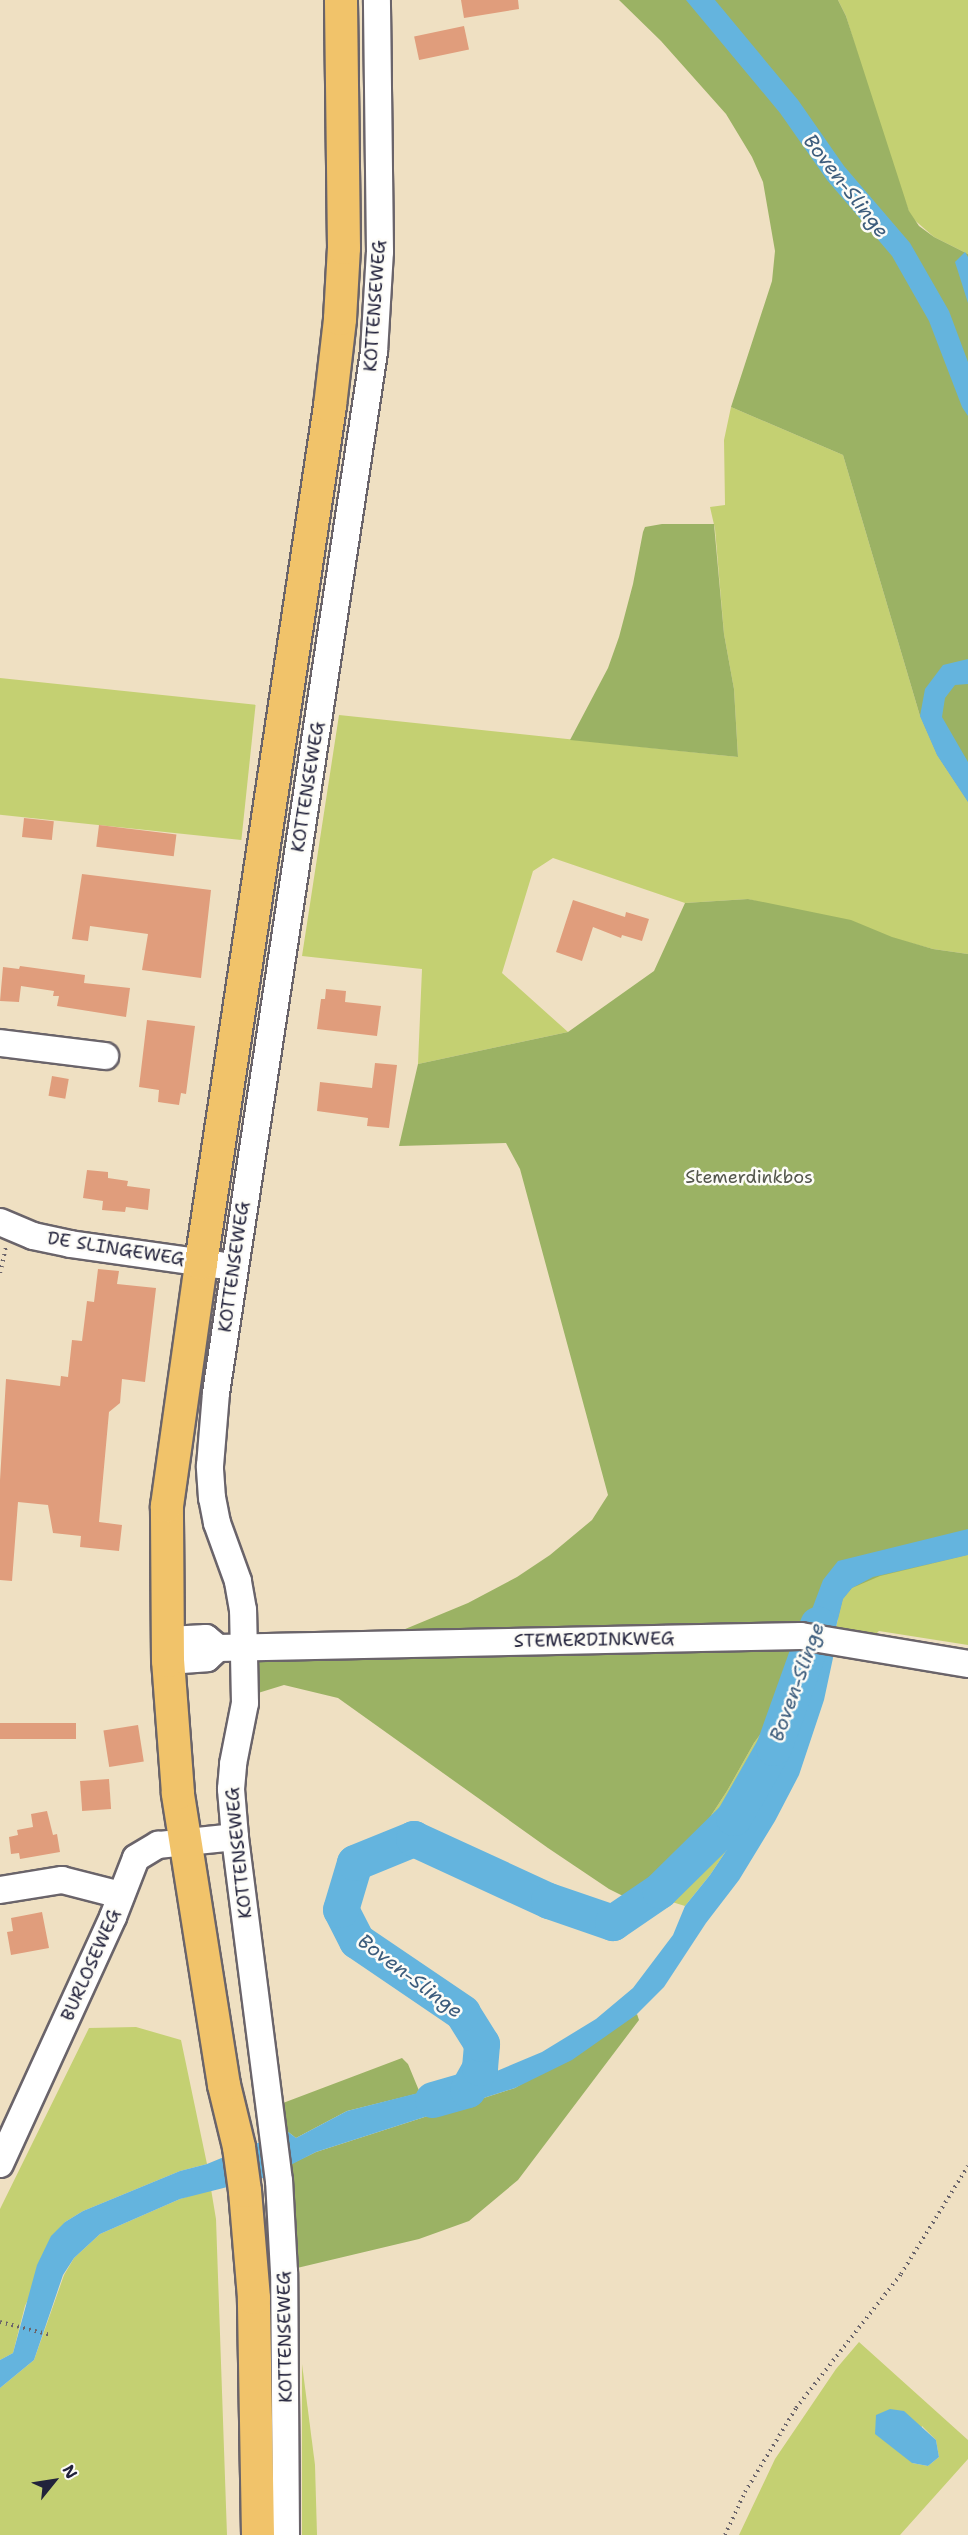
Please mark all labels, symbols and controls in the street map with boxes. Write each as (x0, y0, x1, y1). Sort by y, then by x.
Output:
water label: Boven-Slinge (798, 129, 894, 243)
street label: KOTTENSEWEG (360, 240, 390, 372)
street label: KOTTENSEWEG (287, 720, 329, 854)
park label: Stemerdinkbos (685, 1166, 813, 1188)
street label: KOTTENSEWEG (214, 1200, 254, 1334)
street label: DE SLINGEWEG (46, 1227, 186, 1271)
water label: Boven-Slinge (764, 1619, 830, 1745)
street label: STEMERDINKWEG (514, 1628, 674, 1652)
street label: KOTTENSEWEG (221, 1786, 257, 1920)
street label: BURLOSEWEG (57, 1906, 125, 2024)
water label: Boven-Slinge (353, 1929, 467, 2023)
street label: KOTTENSEWEG (273, 2271, 297, 2403)
north arrow (24, 2451, 84, 2511)
text: N (58, 2461, 82, 2482)

